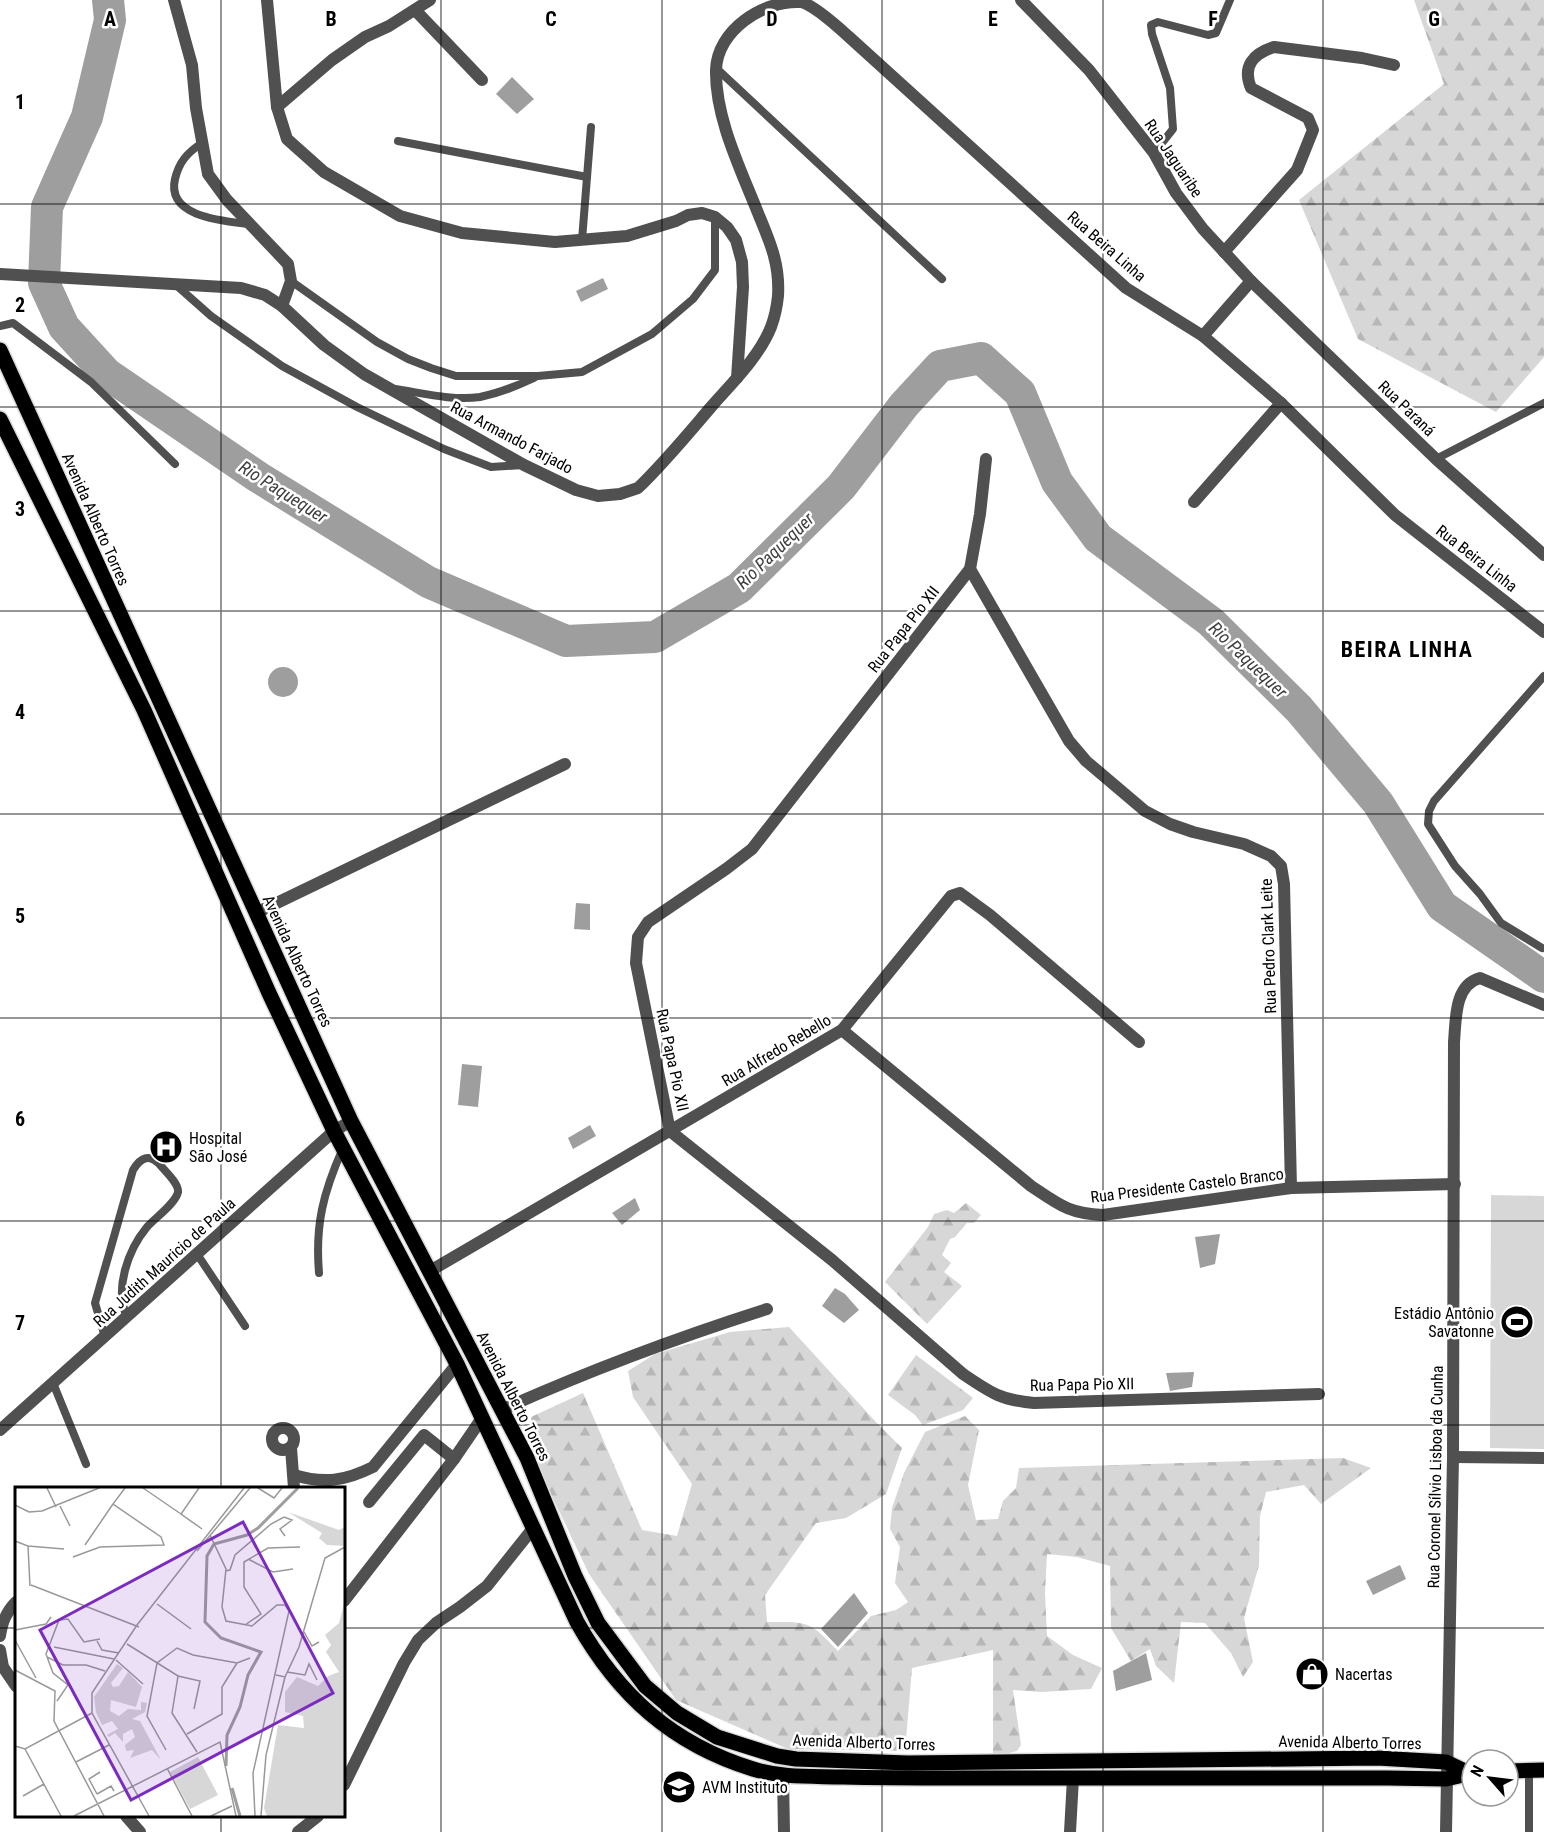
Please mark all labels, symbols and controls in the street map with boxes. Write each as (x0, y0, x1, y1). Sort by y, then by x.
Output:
text: A (104, 7, 116, 31)
text: B (325, 7, 337, 31)
text: C (545, 7, 557, 31)
text: D (766, 7, 778, 31)
text: E (988, 7, 998, 31)
text: F (1208, 7, 1218, 31)
text: G (1428, 7, 1440, 31)
text: 1 (15, 90, 25, 114)
street label: Rua Jaguaribe (1140, 116, 1207, 201)
street label: Rua Beira Linha (1064, 207, 1150, 286)
text: 2 (15, 293, 25, 317)
street label: Rua Paraná (1374, 377, 1439, 440)
street label: Rua Armando Farjado (447, 397, 576, 478)
street label: Avenida Alberto Torres (58, 450, 133, 589)
water label: Rio Paquequer (235, 456, 332, 527)
text: 3 (15, 497, 25, 521)
water label: Rio Paquequer (731, 508, 818, 593)
street label: Rua Beira Linha (1432, 521, 1521, 596)
street label: Rua Papa Pio XII (864, 582, 943, 676)
water label: Rio Paquequer (1205, 617, 1292, 702)
district label: BEIRA LINHA (1341, 637, 1473, 662)
text: 4 (15, 700, 25, 724)
street label: Rua Pedro Clark Leite (1257, 878, 1280, 1014)
street label: Avenida Alberto Torres (259, 892, 336, 1030)
text: 5 (15, 904, 25, 928)
street label: Rua Papa Pio XII (652, 1007, 693, 1113)
street label: Rua Alfredo Rebello (718, 1010, 834, 1091)
text: 6 (15, 1107, 25, 1131)
hospital icon: Hospital São José (148, 1129, 184, 1165)
place label: Hospital São José (189, 1129, 247, 1166)
street label: Rua Presidente Castelo Branco (1089, 1164, 1285, 1207)
street label: Rua Judith Mauricio de Paula (90, 1194, 239, 1331)
place label: Estádio Antônio Savatonne (1394, 1304, 1494, 1341)
sports icon: Estádio Antônio Savatonne (1499, 1304, 1535, 1340)
text: 7 (15, 1311, 25, 1335)
street label: Avenida Alberto Torres (473, 1328, 555, 1464)
street label: Rua Coronel Sílvio Lisboa da Cunha (1424, 1365, 1447, 1589)
street label: Rua Papa Pio XII (1030, 1374, 1134, 1395)
inset map (15, 1487, 345, 1817)
shop icon: Nacertas (1294, 1656, 1330, 1692)
place label: Nacertas (1335, 1665, 1392, 1684)
street label: Avenida Alberto Torres (792, 1731, 936, 1754)
street label: Avenida Alberto Torres (1278, 1732, 1422, 1753)
north arrow (1460, 1748, 1520, 1808)
text: N (1467, 1762, 1488, 1780)
school or university icon: AVM Instituto (661, 1769, 697, 1805)
place label: AVM Instituto (702, 1778, 788, 1797)

